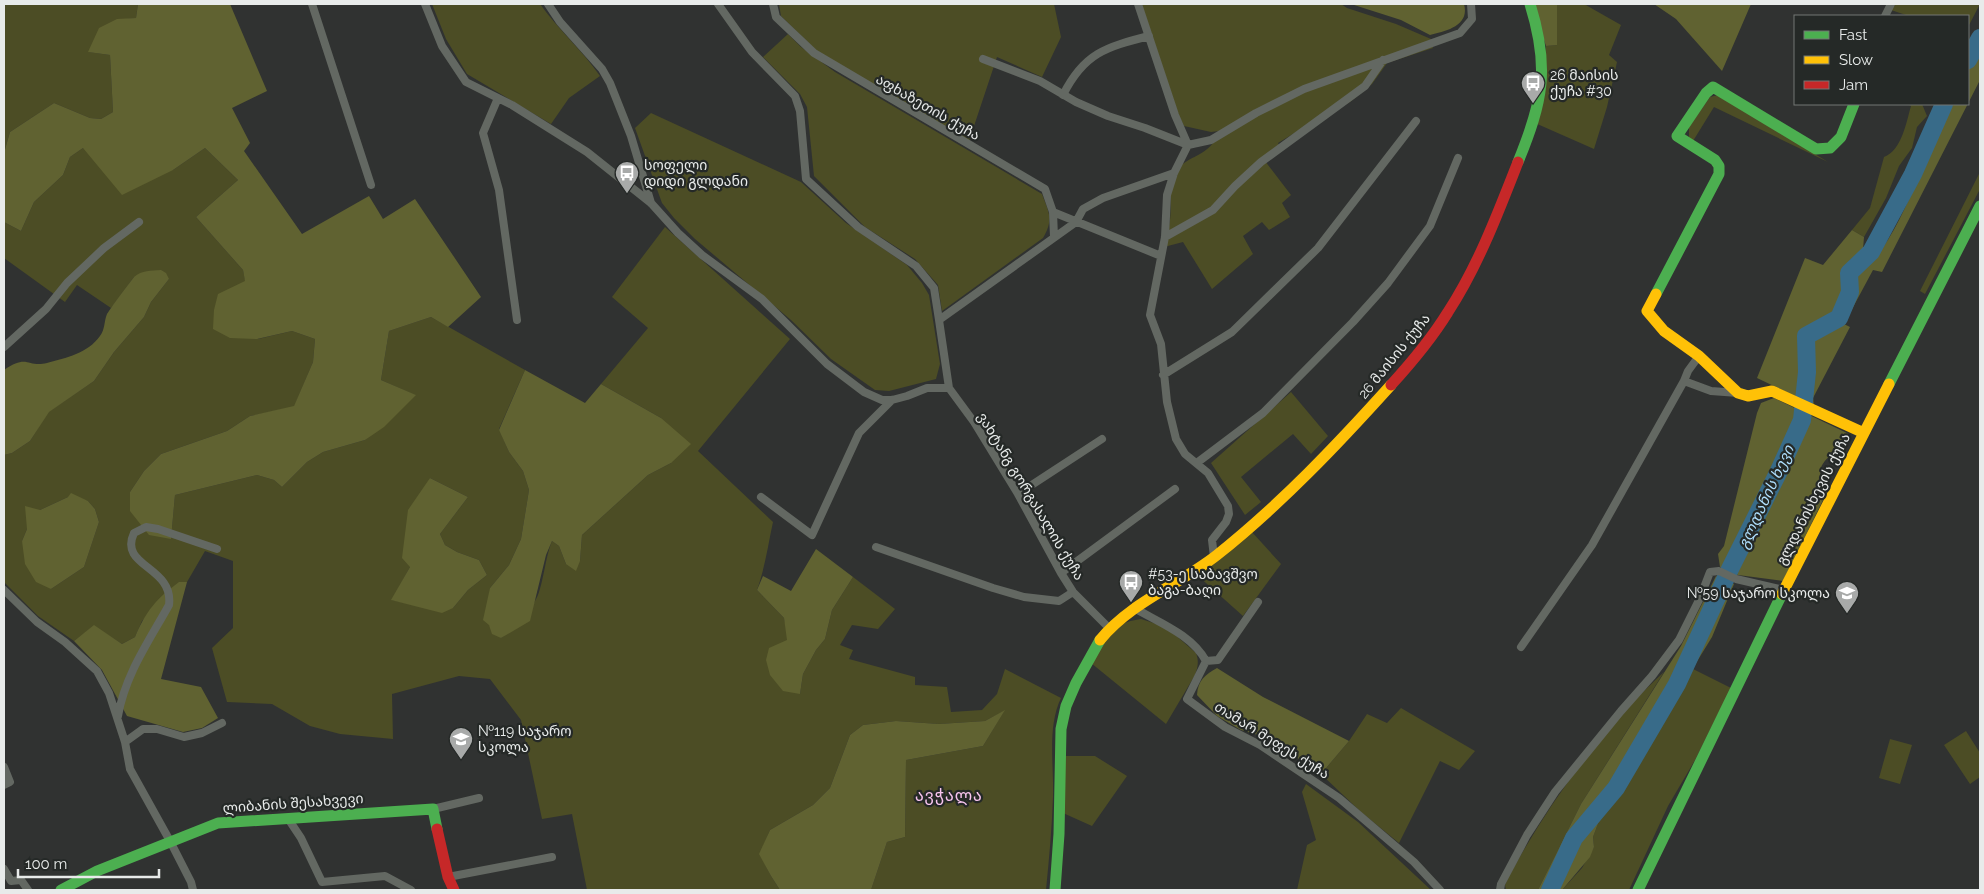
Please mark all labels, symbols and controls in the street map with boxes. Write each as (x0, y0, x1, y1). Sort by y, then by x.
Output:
legend (1794, 15, 1969, 105)
text: Fast (1839, 26, 1867, 44)
text: Slow (1839, 51, 1873, 69)
place label: 26 მაისის ქუჩა #30 (1550, 67, 1618, 100)
bus stop icon: 26 მაისის ქუჩა #30 (1520, 70, 1546, 104)
street label: აფხაზეთის ქუჩა (873, 71, 983, 144)
text: Jam (1839, 76, 1868, 94)
place label: სოფელი დიდი გლდანი (644, 157, 748, 190)
bus stop icon: სოფელი დიდი გლდანი (614, 160, 640, 194)
street label: 26 მაისის ქუჩა (1355, 310, 1434, 402)
street label: ვახტანგ გორგასალის ქუჩა (974, 409, 1088, 583)
street label: გლდანისხევის ქუჩა (1773, 431, 1854, 568)
water label: გლდანის ხევი (1734, 441, 1798, 551)
place label: #53-ე საბავშვო ბაგა-ბაღი (1148, 566, 1258, 599)
bus stop icon: #53-ე საბავშვო ბაგა-ბაღი (1118, 569, 1144, 603)
school or university icon: №59 საჯარო სკოლა (1834, 580, 1860, 614)
place label: №59 საჯარო სკოლა (1687, 585, 1830, 602)
street label: თამარ მეფეს ქუჩა (1211, 698, 1332, 783)
place label: №119 საჯარო სკოლა (478, 723, 572, 756)
school or university icon: №119 საჯარო სკოლა (448, 726, 474, 760)
district label: ავჭალა (915, 786, 983, 806)
street label: ლიბანის შესახვევი (222, 790, 364, 817)
scale bar (18, 846, 159, 878)
text: 100 m (25, 855, 67, 873)

